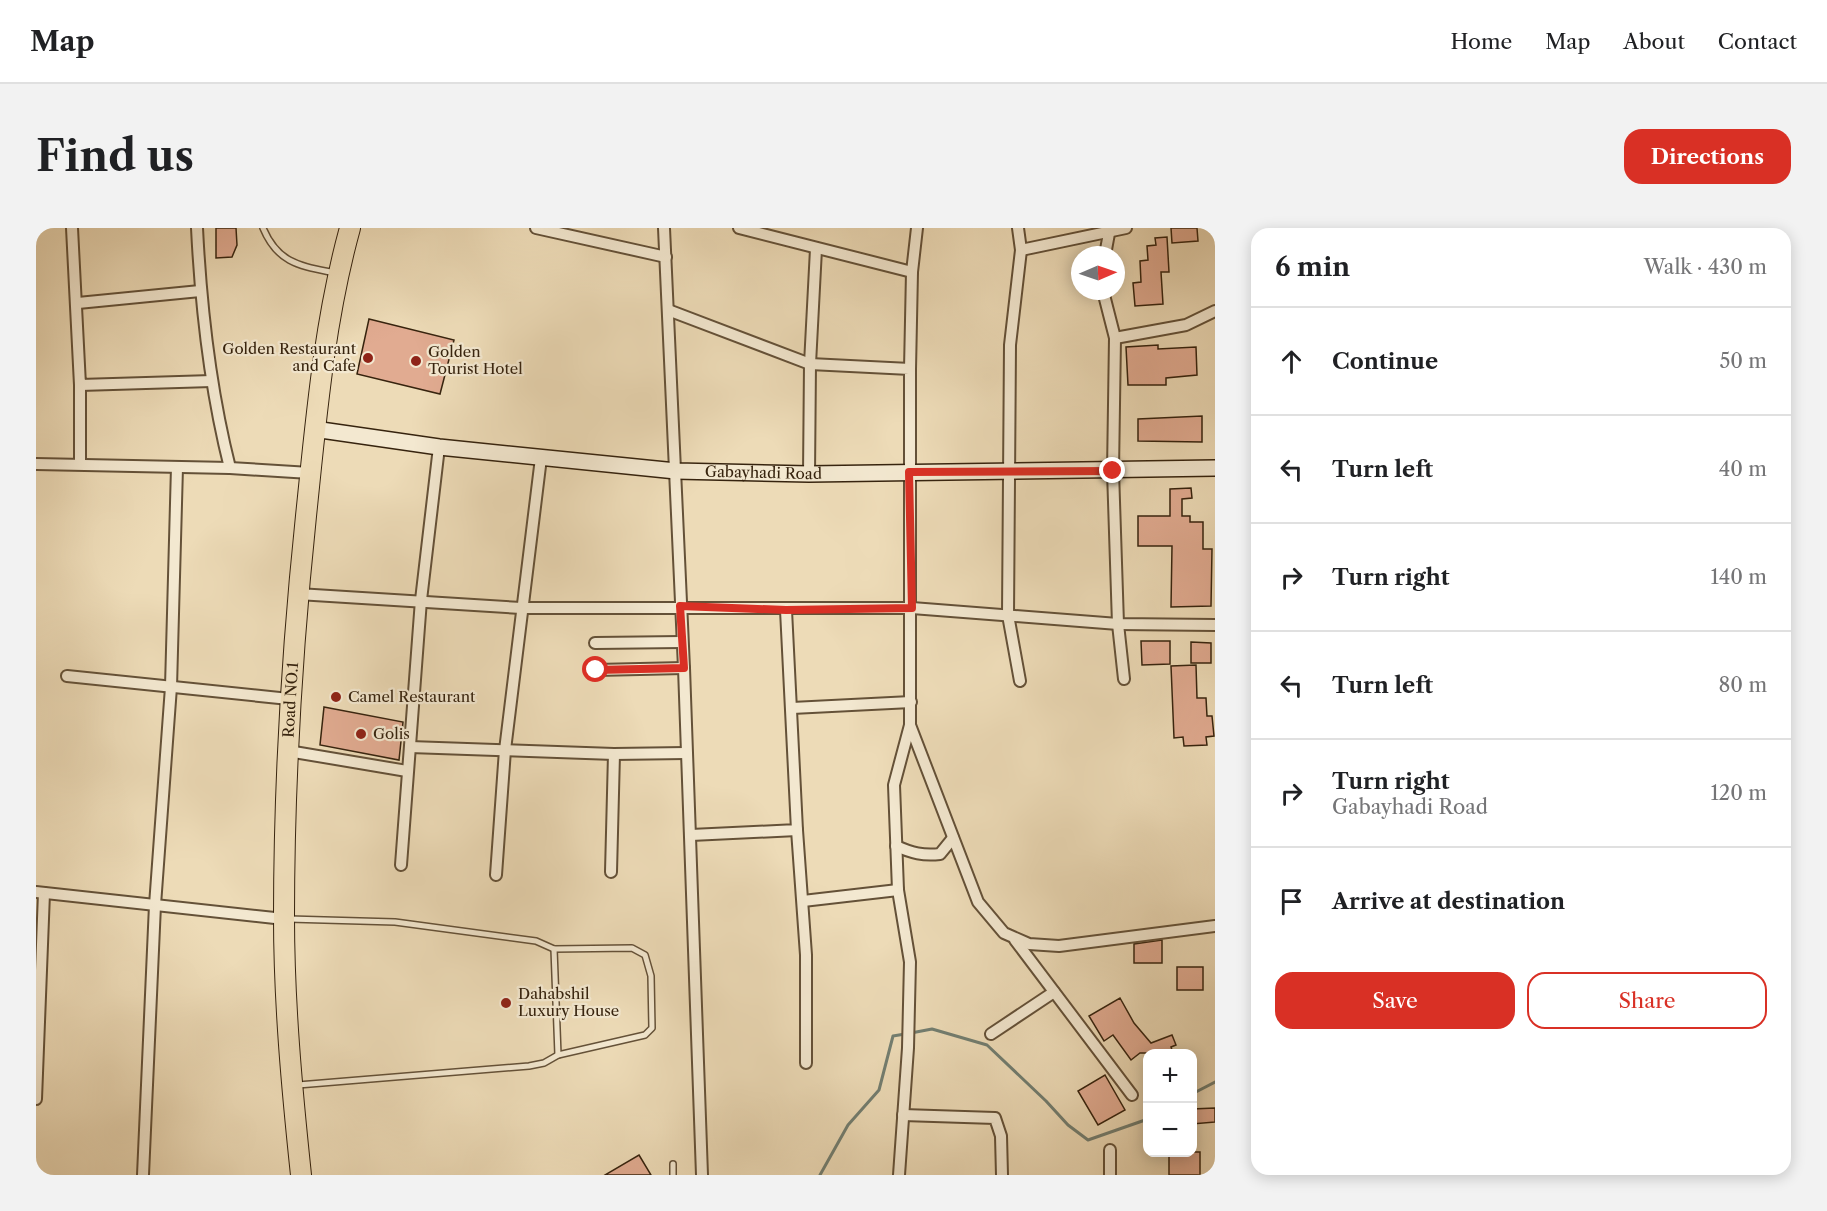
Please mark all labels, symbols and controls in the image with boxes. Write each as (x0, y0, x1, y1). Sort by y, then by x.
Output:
text: Map (30, 24, 94, 58)
text: Home (1451, 29, 1512, 54)
text: Map (1545, 29, 1590, 54)
text: About (1623, 29, 1685, 54)
text: Contact (1718, 29, 1797, 54)
button: Directions (1624, 129, 1791, 184)
text: Find us (36, 130, 194, 182)
north arrow (1071, 246, 1125, 300)
text: 6 min (1275, 251, 1350, 283)
text: Walk · 430 m (1644, 255, 1767, 279)
place label: Golden Restaurant and Cafe (222, 339, 357, 375)
place label: Golden Tourist Hotel (428, 342, 523, 378)
icon: ahead (1275, 345, 1308, 378)
text: Continue (1332, 348, 1438, 375)
text: 50 m (1720, 349, 1767, 373)
marker: Golden Restaurant and Cafe (361, 351, 375, 365)
marker: Golden Tourist Hotel (409, 354, 423, 368)
icon: left (1275, 453, 1308, 486)
text: Turn left (1332, 456, 1433, 483)
route end (1099, 457, 1125, 483)
text: 40 m (1719, 457, 1767, 481)
street label: Gabayhadi Road (705, 462, 822, 483)
icon: right (1275, 561, 1308, 594)
text: Turn right (1332, 564, 1450, 591)
text: 140 m (1710, 565, 1767, 589)
route start (582, 656, 608, 682)
street label: Road NO.1 (279, 661, 302, 738)
icon: left (1275, 669, 1308, 702)
text: Turn left (1332, 672, 1433, 699)
text: 80 m (1719, 673, 1767, 697)
place label: Camel Restaurant (348, 687, 476, 706)
marker: Camel Restaurant (329, 690, 343, 704)
place label: Golis (373, 724, 410, 743)
marker: Golis (354, 727, 368, 741)
text: Turn right (1332, 768, 1450, 795)
icon: right (1275, 777, 1308, 810)
text: 120 m (1710, 781, 1767, 805)
text: Gabayhadi Road (1332, 795, 1488, 819)
icon: arrive (1275, 885, 1308, 918)
text: Arrive at destination (1332, 888, 1565, 915)
button: Save (1275, 972, 1515, 1029)
button: Share (1527, 972, 1767, 1029)
place label: Dahabshil Luxury House (518, 984, 619, 1020)
marker: Dahabshil Luxury House (499, 996, 513, 1010)
map controls (1143, 1049, 1197, 1157)
button: + (1143, 1049, 1197, 1103)
button: − (1143, 1103, 1197, 1157)

